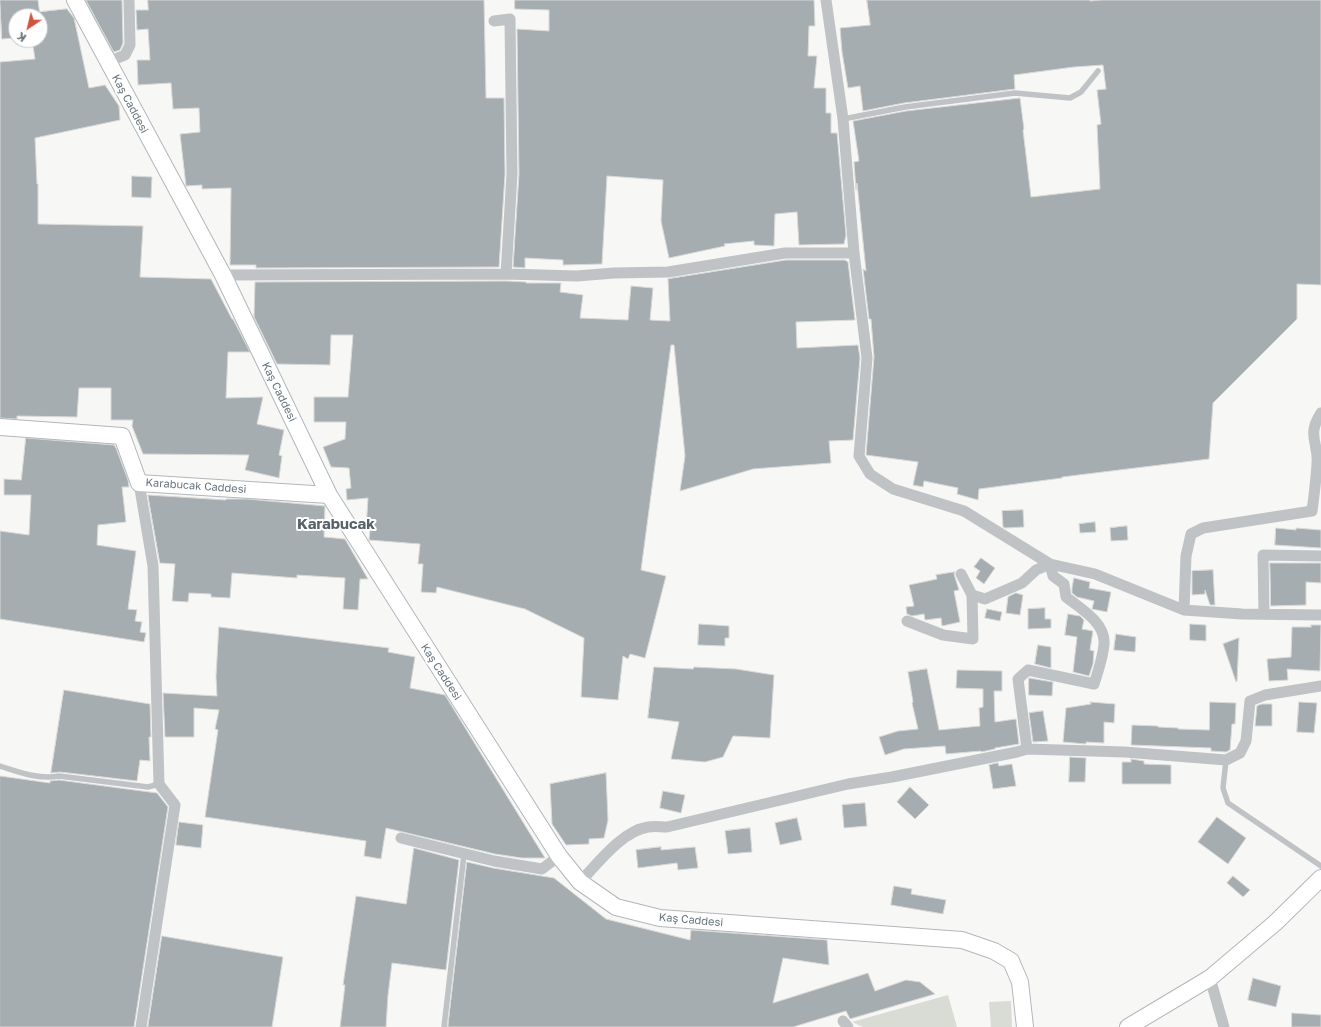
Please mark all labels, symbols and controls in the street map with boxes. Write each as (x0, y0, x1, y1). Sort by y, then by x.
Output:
north arrow (8, 8, 48, 48)
text: K (14, 30, 28, 45)
street label: Kaş Caddesi (109, 72, 151, 136)
street label: Kaş Caddesi (259, 360, 299, 424)
street label: Karabucak Caddesi (145, 476, 247, 496)
district label: Karabucak (297, 515, 375, 533)
street label: Kaş Caddesi (418, 641, 464, 703)
street label: Kaş Caddesi (658, 911, 724, 929)

